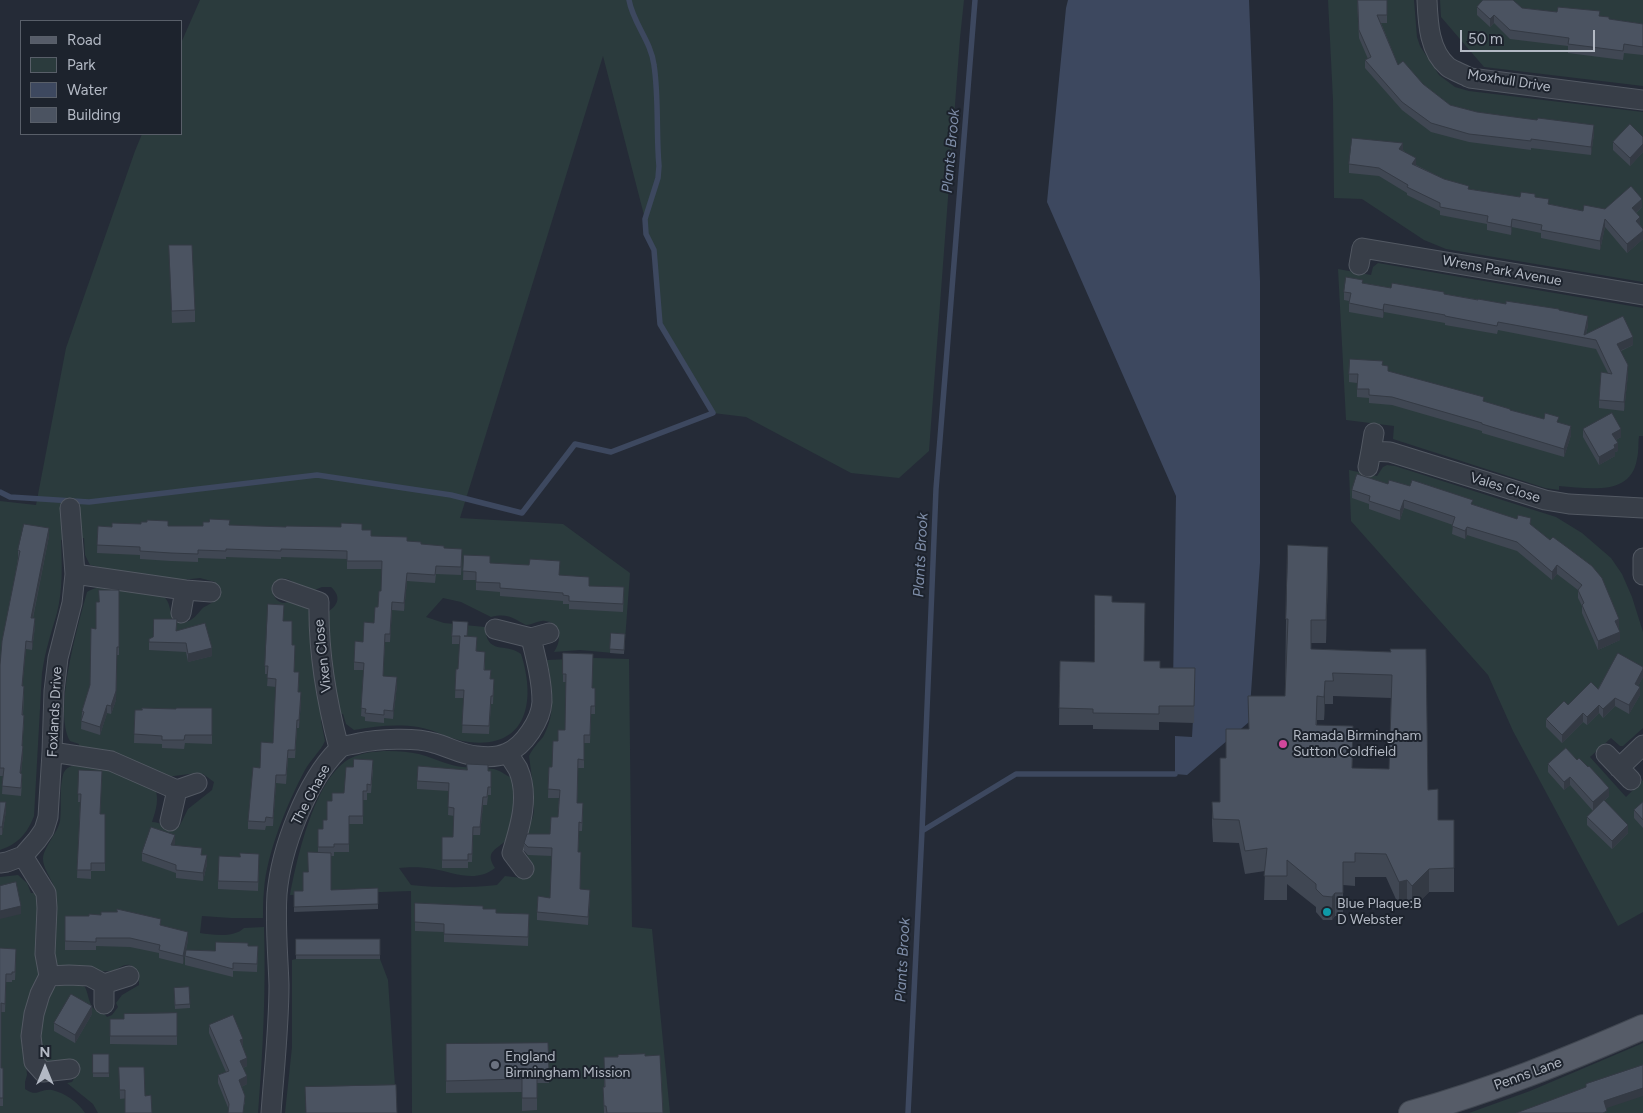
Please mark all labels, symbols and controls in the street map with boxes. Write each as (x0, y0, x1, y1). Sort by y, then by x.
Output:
legend (20, 20, 182, 135)
scale bar (1463, 20, 1598, 52)
text: 50 m (1468, 30, 1503, 48)
text: Road (67, 31, 102, 49)
text: Park (67, 56, 96, 74)
street label: Moxhull Drive (1466, 66, 1552, 96)
text: Water (67, 81, 107, 99)
text: Building (67, 106, 121, 124)
water label: Plants Brook (938, 108, 964, 194)
street label: Wrens Park Avenue (1441, 252, 1563, 290)
street label: Vales Close (1468, 469, 1542, 507)
water label: Plants Brook (910, 512, 932, 598)
street label: Vixen Close (311, 618, 335, 694)
street label: Foxlands Drive (44, 666, 66, 758)
place label: Ramada Birmingham Sutton Coldfield (1293, 728, 1421, 760)
marker: Ramada Birmingham Sutton Coldfield (1277, 738, 1289, 750)
street label: The Chase (288, 762, 334, 828)
place label: Blue Plaque:B D Webster (1337, 896, 1422, 929)
marker: Blue Plaque:B D Webster (1321, 906, 1333, 918)
water label: Plants Brook (892, 917, 914, 1003)
north arrow (20, 1043, 70, 1093)
text: N (40, 1044, 50, 1061)
place label: England Birmingham Mission (505, 1049, 630, 1082)
street label: Penns Lane (1492, 1054, 1564, 1094)
marker: England Birmingham Mission (489, 1059, 501, 1071)

